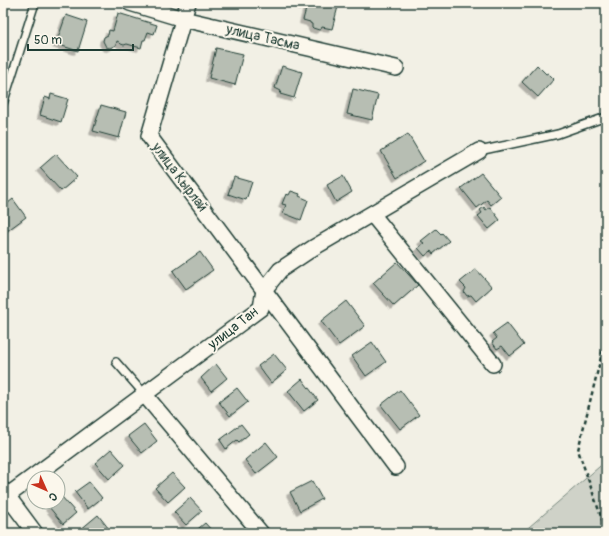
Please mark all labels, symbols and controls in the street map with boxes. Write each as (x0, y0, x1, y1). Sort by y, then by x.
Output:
street label: улица Тасма (224, 20, 301, 54)
scale bar (28, 26, 133, 52)
text: 50 m (34, 33, 62, 48)
street label: улица Кырлай (148, 138, 212, 215)
street label: улица Тан (204, 303, 262, 354)
north arrow (26, 470, 66, 510)
text: С (46, 490, 60, 504)

